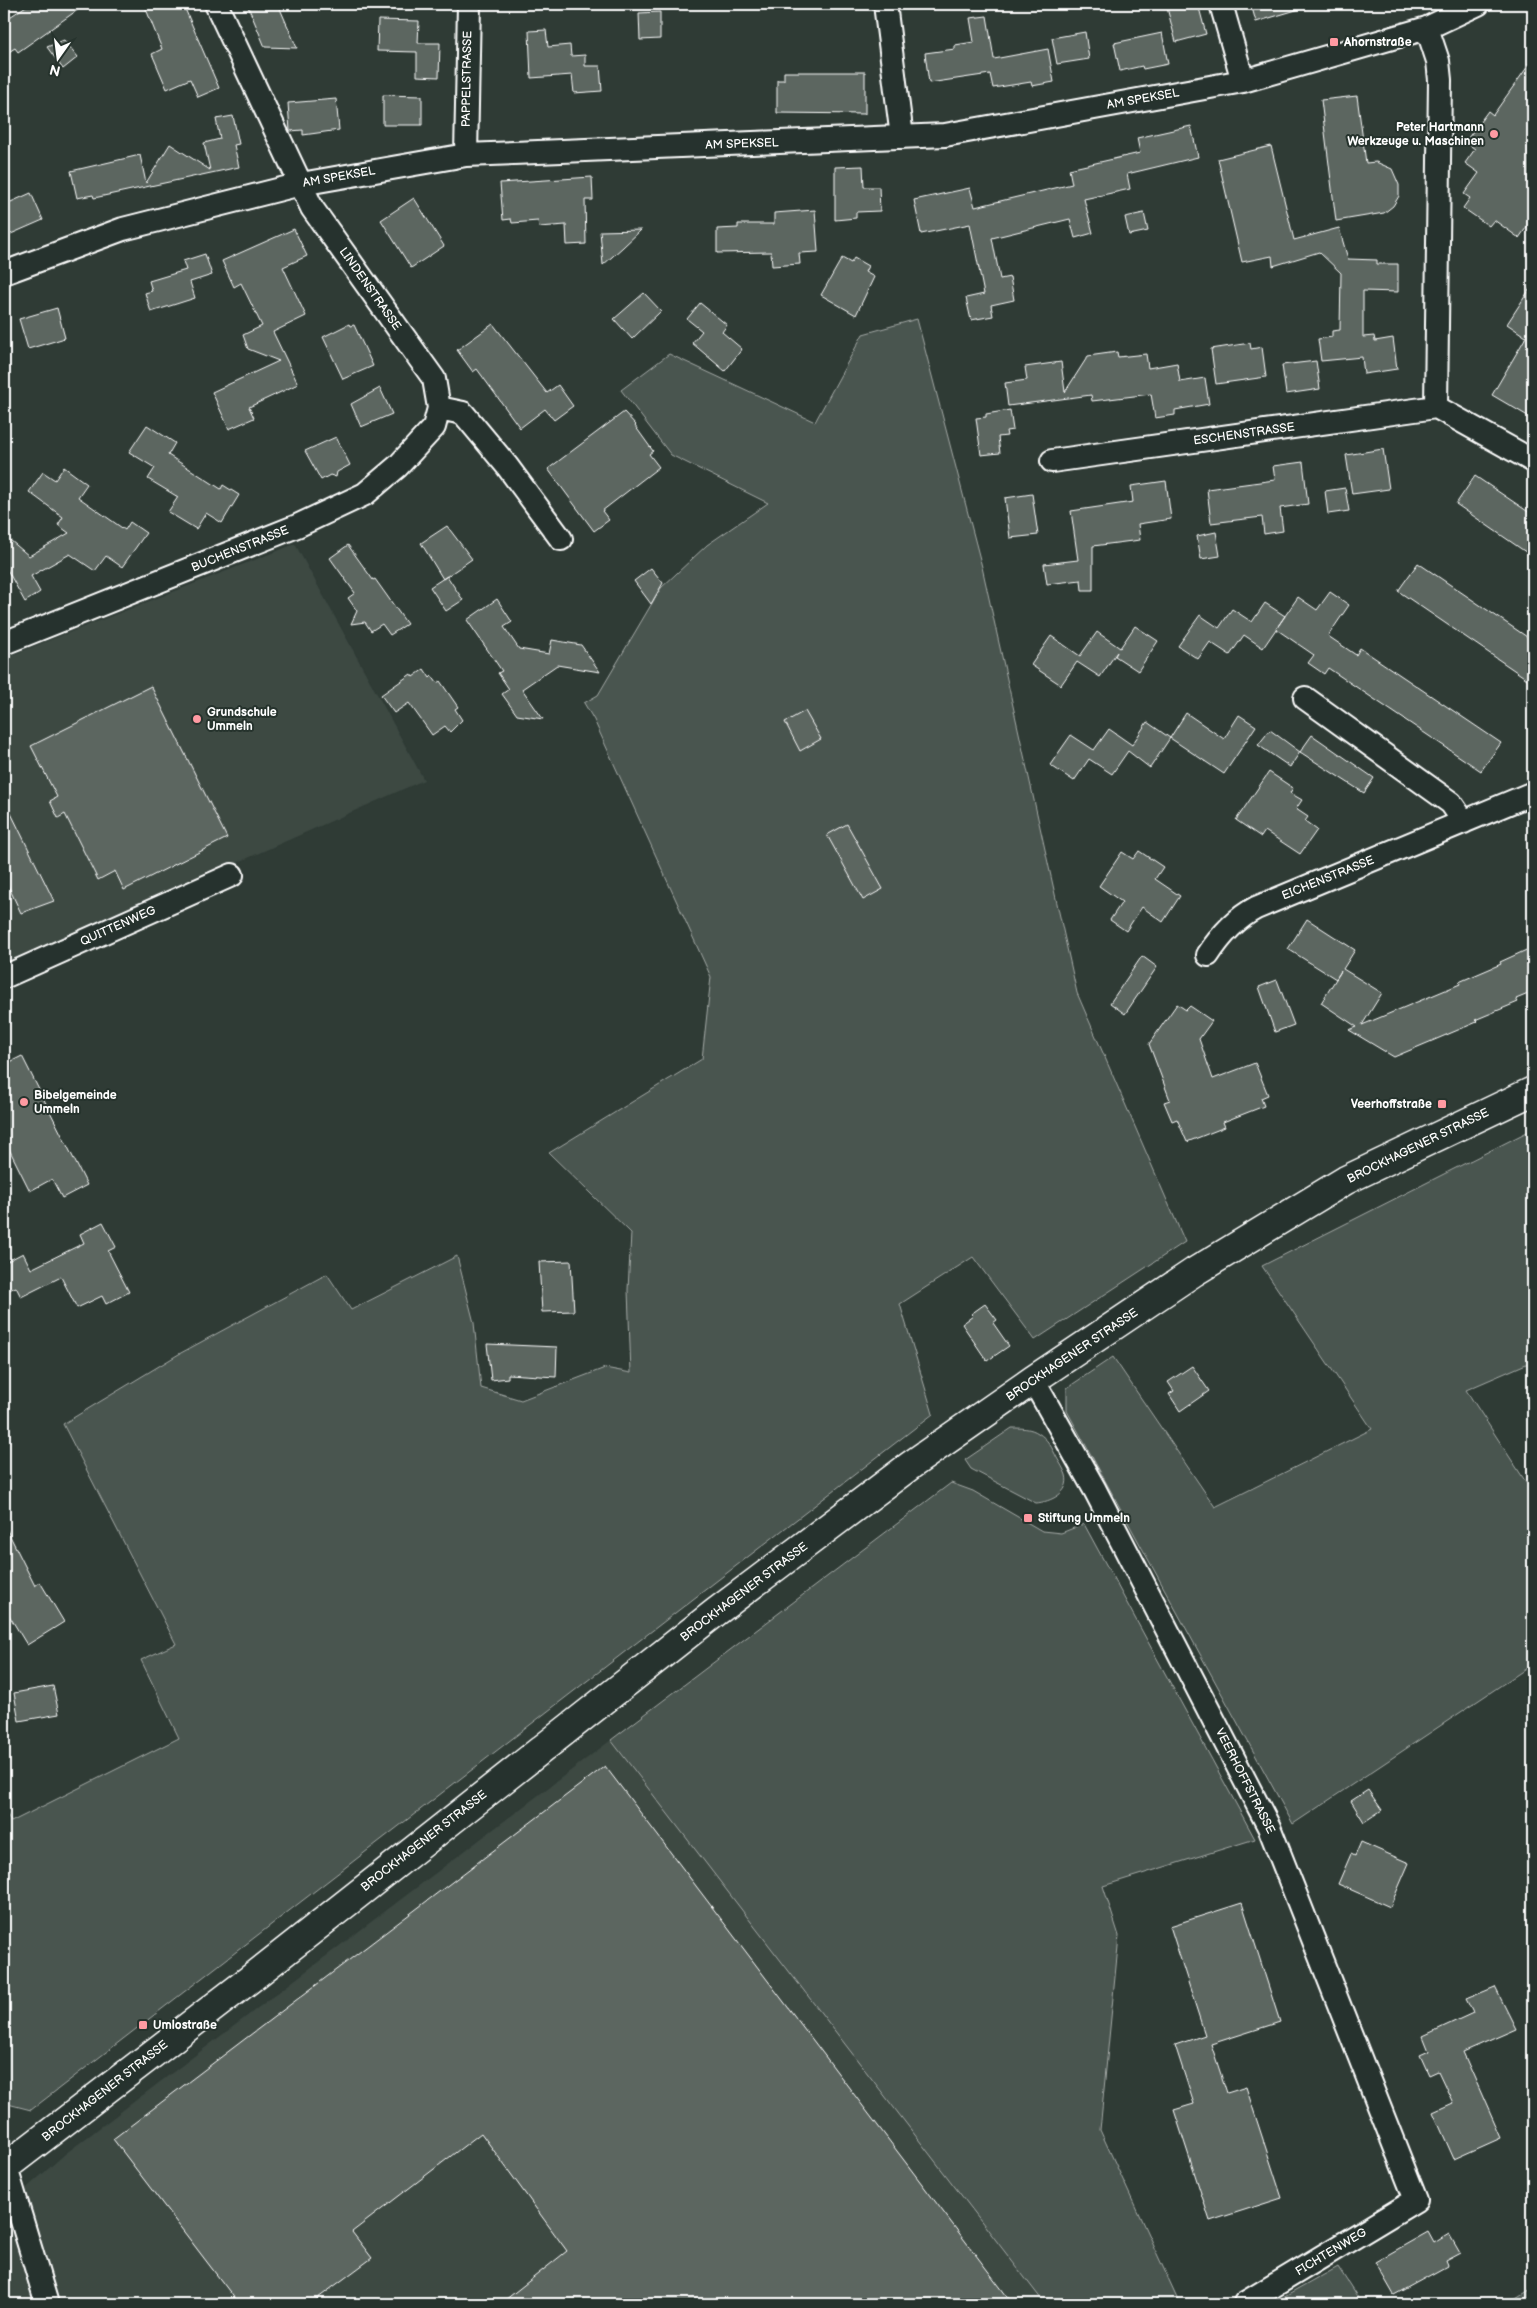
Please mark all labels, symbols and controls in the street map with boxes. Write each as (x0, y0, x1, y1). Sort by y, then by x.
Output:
street label: PAPPELSTRASSE (459, 31, 475, 127)
north arrow (32, 32, 82, 82)
place label: Ahornstraße (1343, 35, 1412, 50)
marker: Ahornstraße (1328, 36, 1340, 48)
text: N (48, 61, 62, 80)
street label: AM SPEKSEL (1106, 85, 1180, 113)
place label: Peter Hartmann Werkzeuge u. Maschinen (1347, 120, 1484, 149)
marker: Peter Hartmann Werkzeuge u. Maschinen (1488, 128, 1500, 140)
street label: AM SPEKSEL (705, 135, 779, 153)
street label: AM SPEKSEL (302, 163, 376, 191)
street label: LINDENSTRASSE (336, 245, 404, 333)
street label: ESCHENSTRASSE (1192, 419, 1296, 449)
street label: BUCHENSTRASSE (189, 523, 291, 575)
place label: Grundschule Ummeln (207, 705, 277, 734)
marker: Grundschule Ummeln (191, 713, 203, 725)
street label: EICHENSTRASSE (1280, 853, 1377, 903)
street label: QUITTENWEG (78, 903, 158, 949)
place label: Bibelgemeinde Ummeln (34, 1088, 117, 1117)
marker: Bibelgemeinde Ummeln (18, 1096, 30, 1108)
place label: Veerhoffstraße (1351, 1097, 1432, 1112)
marker: Veerhoffstraße (1436, 1098, 1448, 1110)
street label: BROCKHAGENER STRASSE (1345, 1105, 1491, 1187)
street label: BROCKHAGENER STRASSE (1003, 1305, 1141, 1405)
place label: Stiftung Ummeln (1038, 1511, 1130, 1526)
marker: Stiftung Ummeln (1022, 1512, 1034, 1524)
street label: BROCKHAGENER STRASSE (677, 1539, 811, 1645)
street label: VEERHOFFSTRASSE (1212, 1726, 1278, 1836)
street label: BROCKHAGENER STRASSE (358, 1787, 490, 1895)
place label: Umlostraße (153, 2018, 217, 2033)
marker: Umlostraße (137, 2019, 149, 2031)
street label: BROCKHAGENER STRASSE (39, 2037, 171, 2145)
street label: FICHTENWEG (1293, 2225, 1369, 2279)

